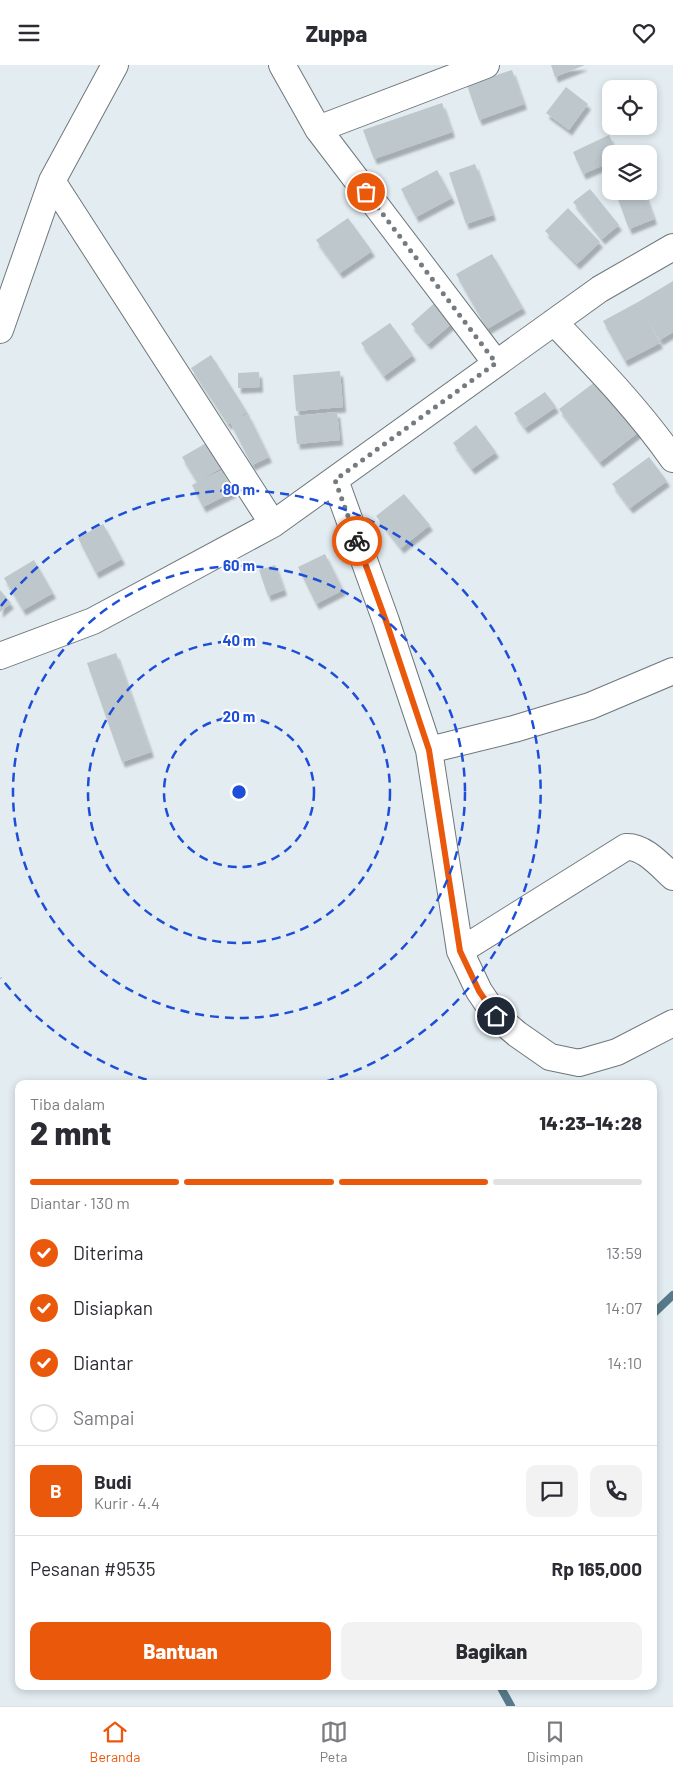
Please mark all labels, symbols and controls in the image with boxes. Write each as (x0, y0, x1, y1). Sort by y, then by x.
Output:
icon: menu (15, 19, 43, 47)
icon: heart (630, 19, 658, 47)
text: Zuppa (306, 20, 367, 46)
map controls (602, 80, 657, 200)
button: locate (602, 80, 657, 135)
button: layers (602, 145, 657, 200)
pin (345, 171, 387, 213)
icon: bag (352, 178, 380, 206)
text: 80 m (223, 480, 255, 498)
courier (332, 516, 382, 566)
icon: bike (343, 527, 371, 555)
text: 60 m (223, 556, 255, 574)
text: 40 m (222, 631, 256, 649)
text: 20 m (223, 707, 255, 725)
centre of rings (230, 783, 248, 801)
pin (475, 995, 517, 1037)
icon: home (482, 1002, 510, 1030)
text: Tiba dalam (30, 1094, 105, 1113)
text: 14:23–14:28 (539, 1111, 642, 1134)
text: 2 mnt (30, 1113, 111, 1151)
text: Diantar · 130 m (30, 1193, 130, 1212)
icon: check (30, 1239, 58, 1267)
text: Diterima (73, 1241, 144, 1264)
text: 13:59 (606, 1243, 642, 1262)
icon: check (30, 1294, 58, 1322)
text: Disiapkan (73, 1296, 153, 1319)
text: 14:07 (606, 1298, 642, 1317)
icon: check (30, 1349, 58, 1377)
text: Diantar (73, 1351, 133, 1374)
text: 14:10 (608, 1353, 642, 1372)
text: Sampai (73, 1406, 135, 1429)
button: chat (526, 1465, 578, 1517)
button: phone (590, 1465, 642, 1517)
text: Budi (94, 1470, 132, 1493)
text: B (50, 1479, 62, 1502)
text: Kurir · 4.4 (94, 1493, 160, 1512)
text: Pesanan #9535 (30, 1557, 155, 1580)
text: Rp 165,000 (552, 1557, 642, 1580)
button: Bantuan (30, 1622, 331, 1680)
button: Bagikan (341, 1622, 642, 1680)
tab: Beranda (90, 1718, 140, 1765)
tab: Peta (320, 1718, 348, 1765)
tab: Disimpan (527, 1718, 583, 1765)

